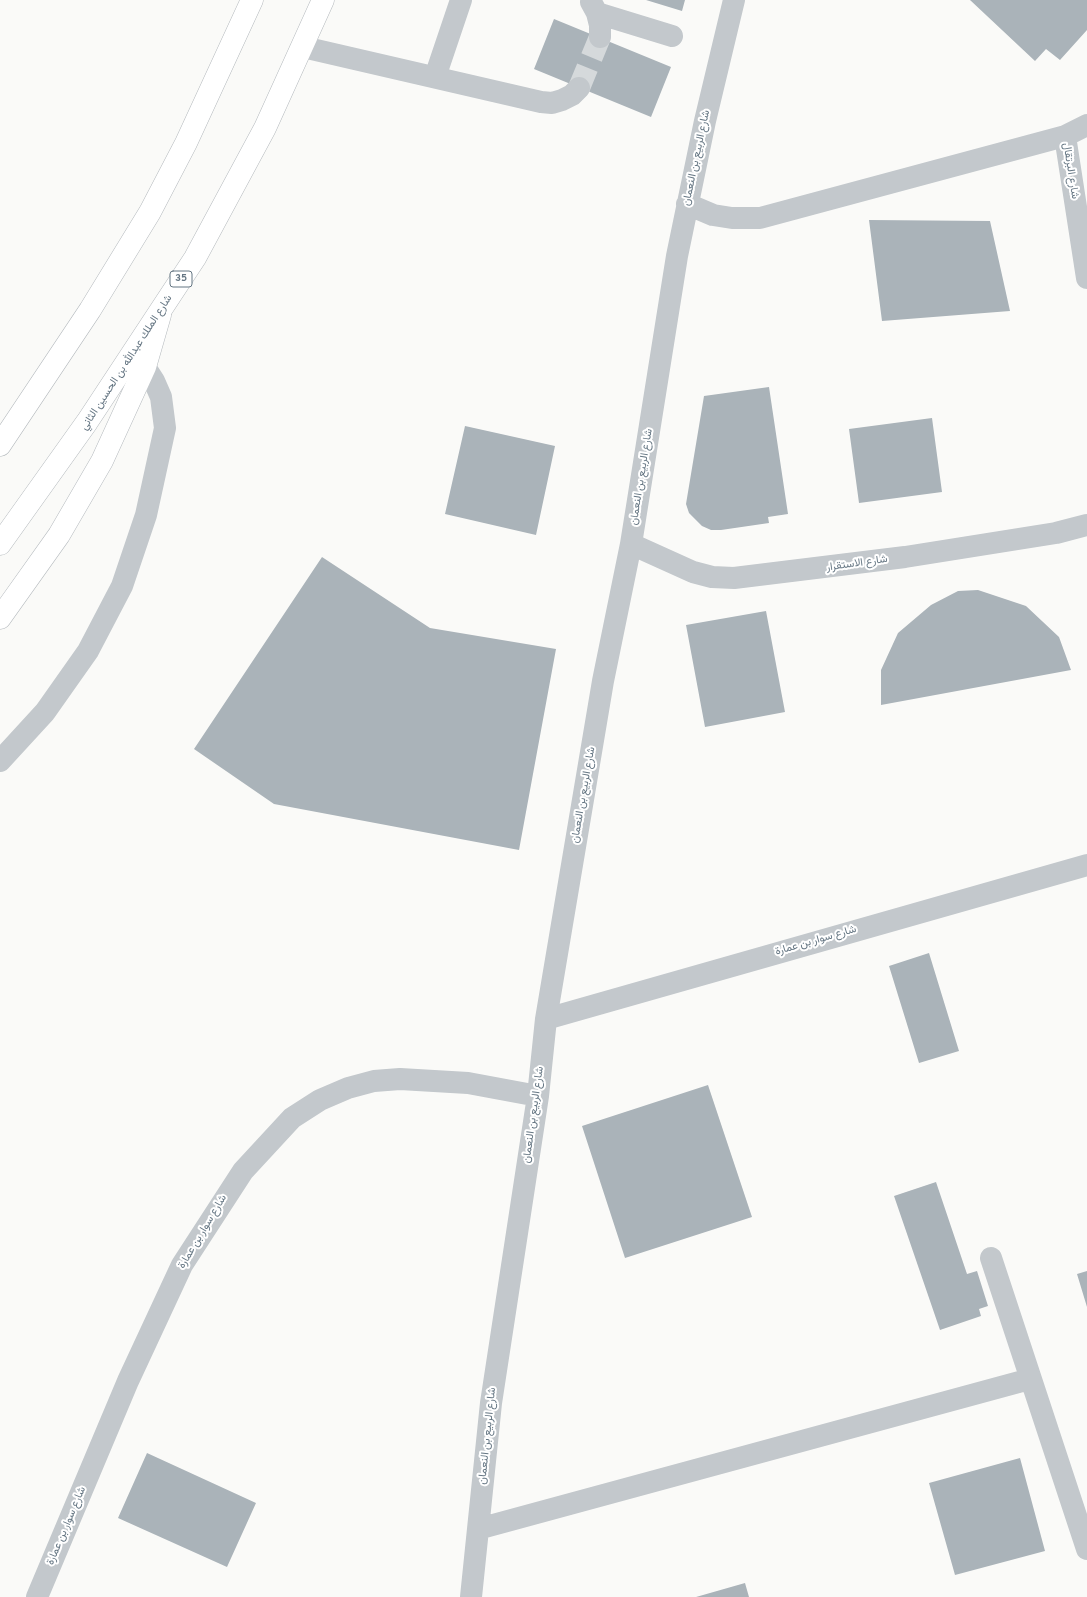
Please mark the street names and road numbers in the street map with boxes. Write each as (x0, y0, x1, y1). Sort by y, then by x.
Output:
street label: شارع الربيع بن النعمان (680, 109, 714, 207)
street label: شارع البرتقال (1059, 142, 1081, 200)
road number: 35 (170, 271, 192, 287)
street label: شارع الملك عبدالله بن الحسين الثاني (78, 293, 176, 433)
street label: شارع الربيع بن النعمان (628, 428, 656, 526)
street label: شارع الاستقرار (826, 553, 888, 575)
street label: شارع الربيع بن النعمان (569, 746, 599, 844)
street label: شارع سوار بن عمارة (774, 923, 858, 959)
street label: شارع الربيع بن النعمان (521, 1066, 547, 1164)
street label: شارع سوار بن عمارة (176, 1193, 230, 1271)
street label: شارع الربيع بن النعمان (476, 1387, 500, 1485)
street label: شارع سوار بن عمارة (45, 1485, 89, 1567)

